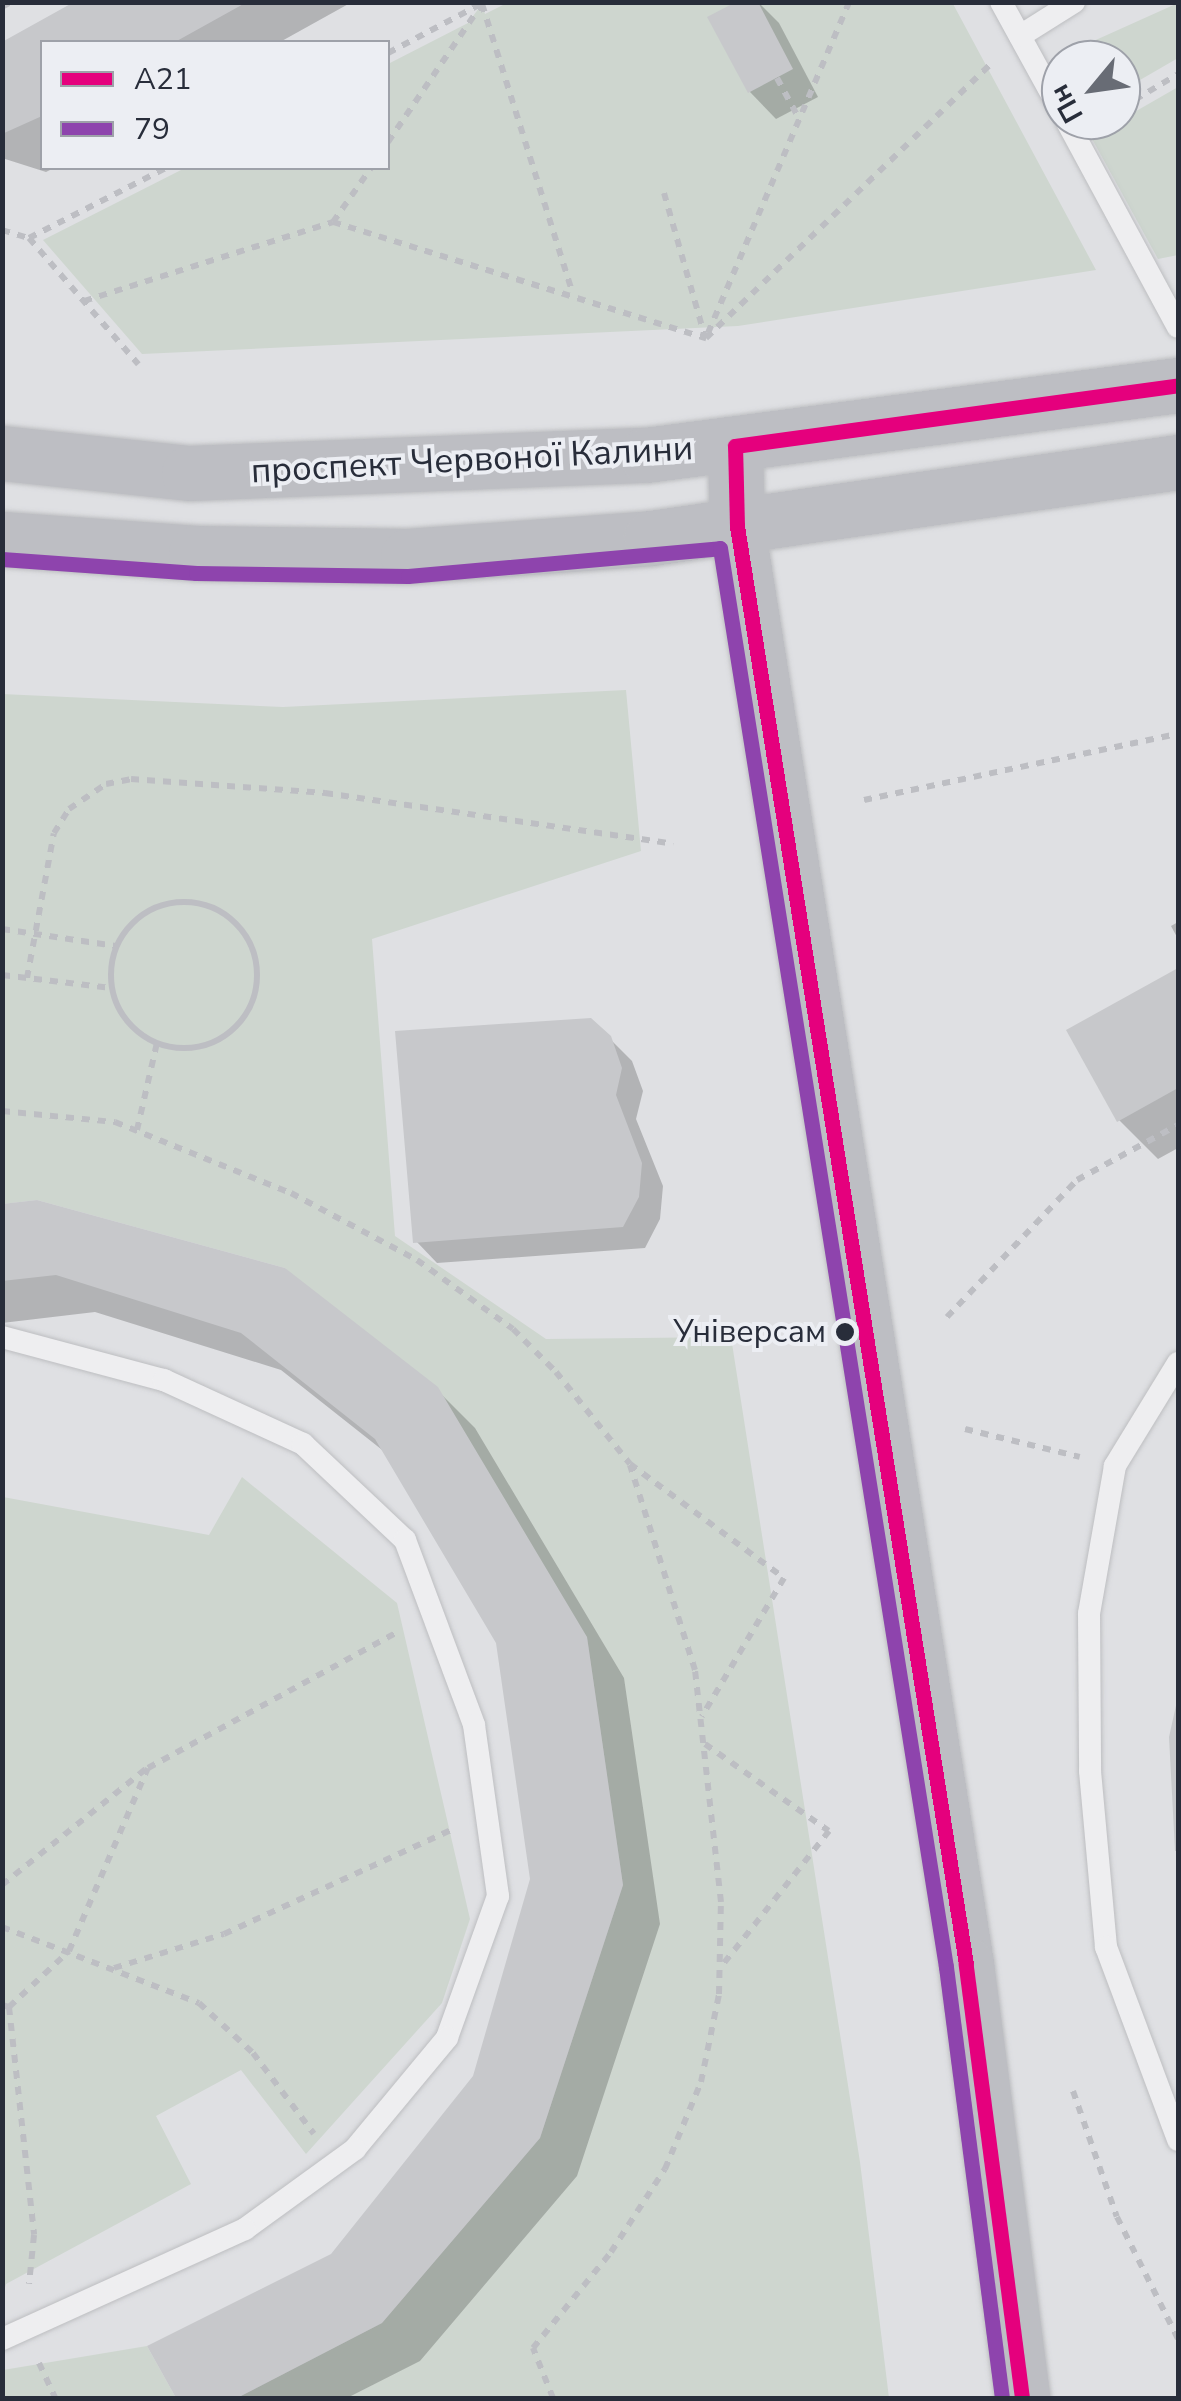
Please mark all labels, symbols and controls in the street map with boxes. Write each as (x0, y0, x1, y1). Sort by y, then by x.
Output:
legend (40, 40, 390, 170)
north arrow (1041, 40, 1141, 140)
text: А21 (134, 59, 192, 100)
text: Пн (1041, 78, 1092, 130)
text: 79 (134, 109, 170, 150)
street label: проспект Червоної Калини (250, 427, 694, 493)
place label: Універсам (673, 1313, 826, 1351)
marker: Універсам (835, 1322, 855, 1342)

